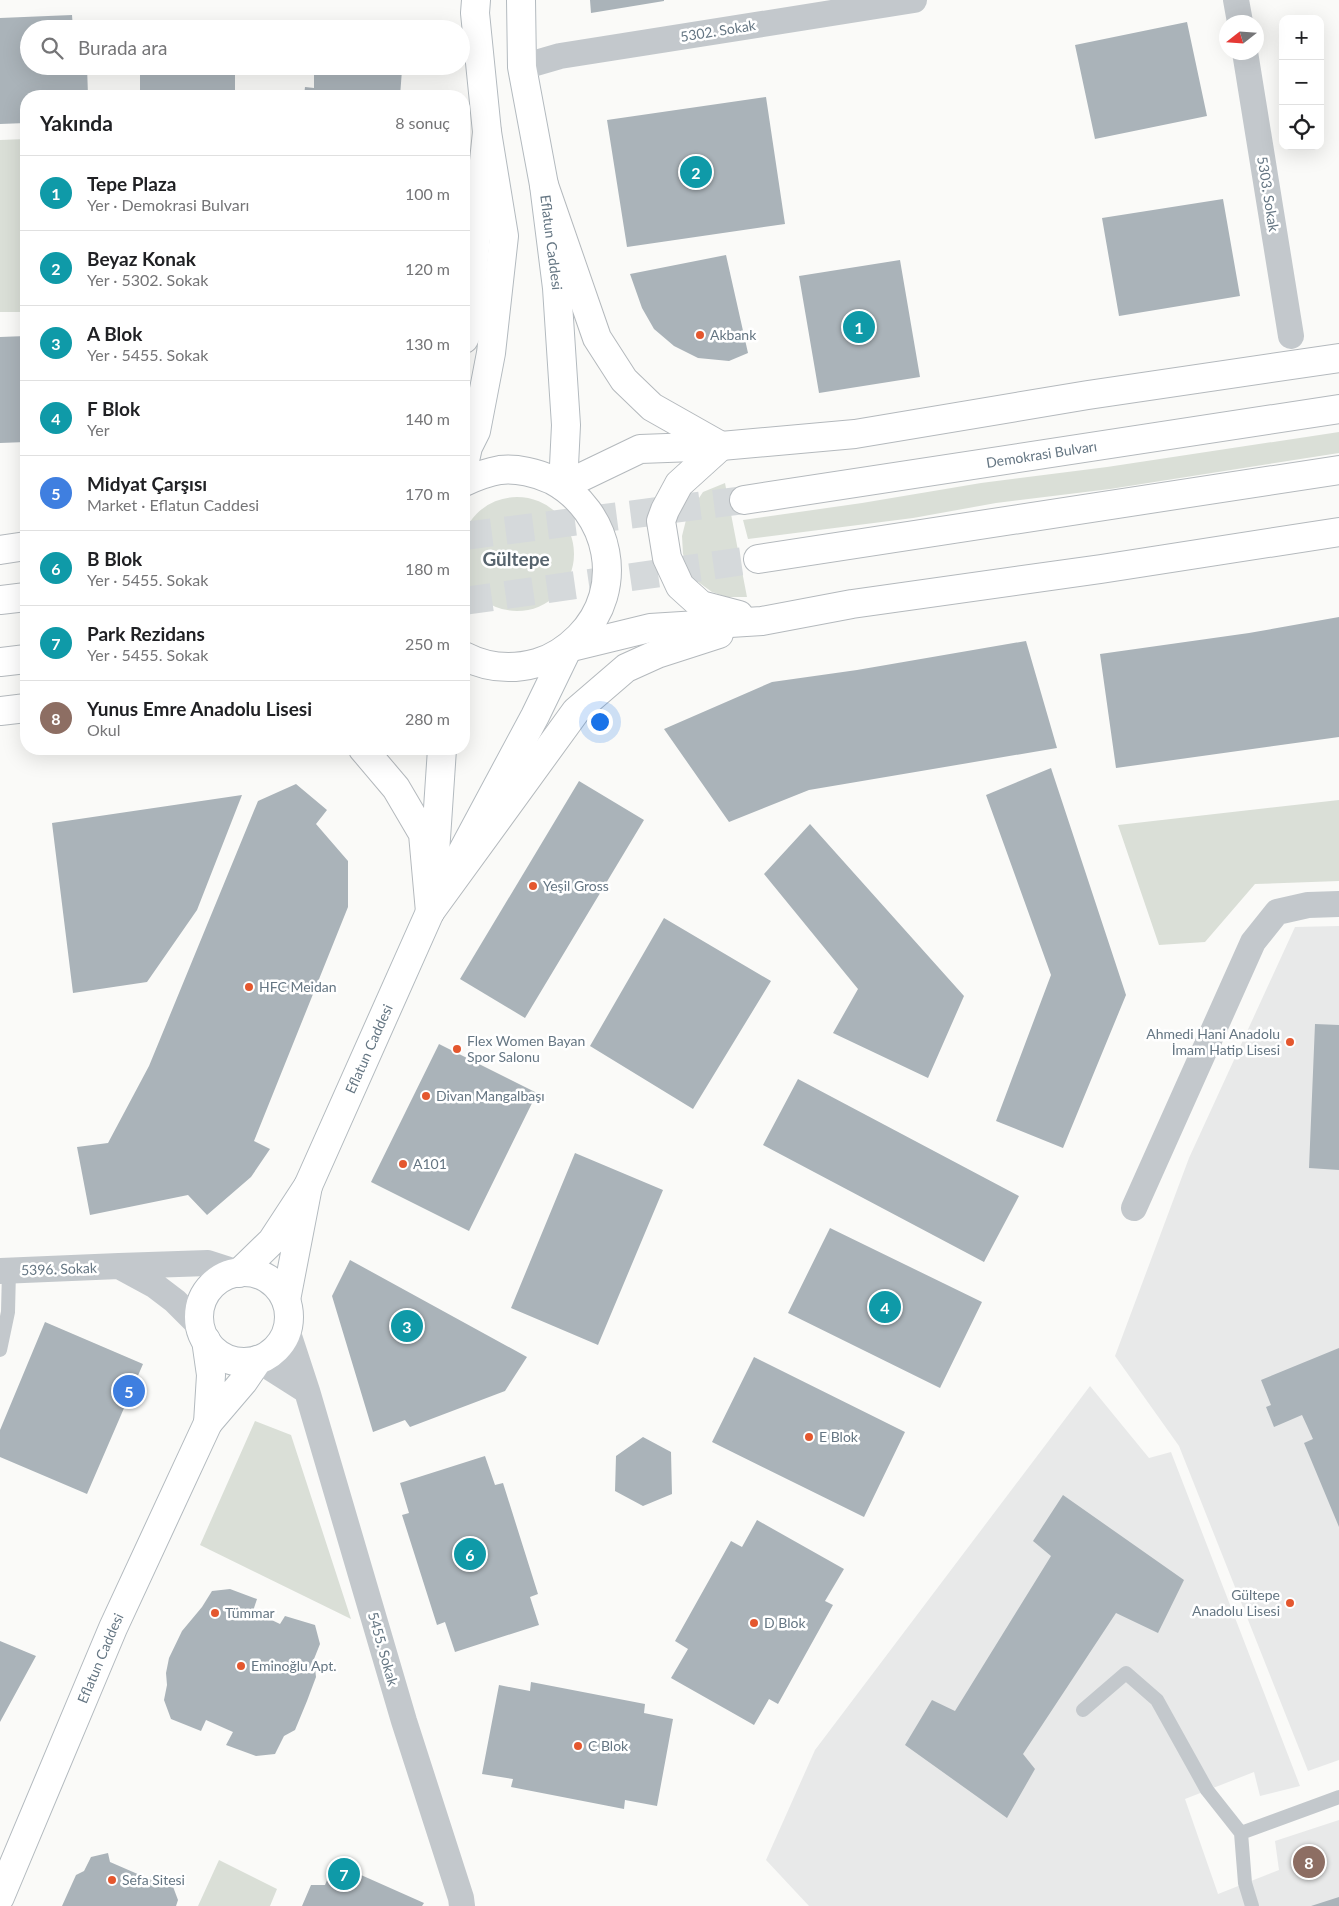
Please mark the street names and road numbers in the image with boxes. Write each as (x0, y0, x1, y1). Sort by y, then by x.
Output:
street label: 5302. Sokak (679, 16, 758, 45)
street label: 5303. Sokak (1254, 155, 1283, 234)
street label: Eflatun Caddesi (537, 194, 566, 291)
street label: Demokrasi Bulvarı (985, 437, 1098, 471)
street label: Eflatun Caddesi (341, 1001, 396, 1096)
street label: 5396. Sokak (21, 1259, 98, 1278)
street label: Eflatun Caddesi (73, 1610, 127, 1706)
street label: 5455. Sokak (365, 1610, 402, 1689)

